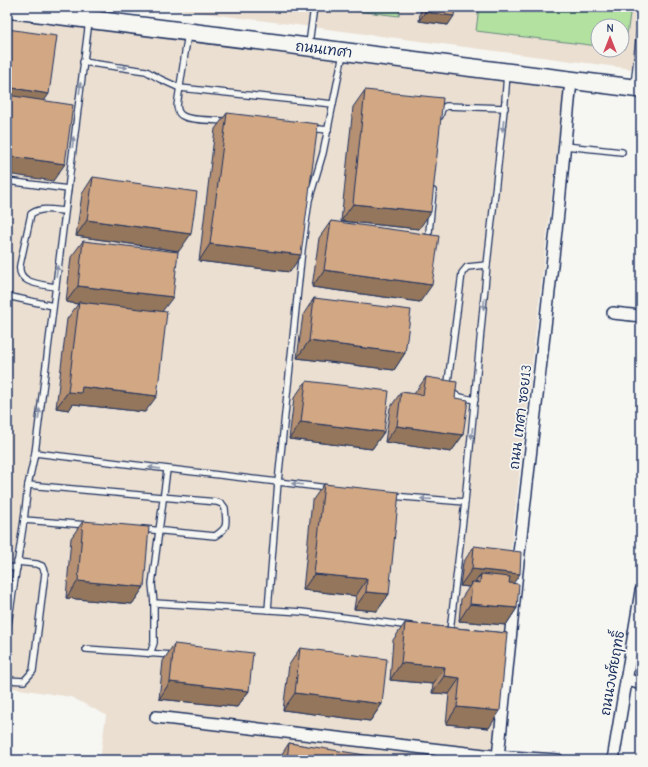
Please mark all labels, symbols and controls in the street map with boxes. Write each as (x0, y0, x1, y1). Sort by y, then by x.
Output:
north arrow (590, 18, 630, 58)
text: N (606, 22, 614, 35)
street label: ถนนเทศา (295, 38, 353, 61)
one-way arrow (116, 64, 128, 70)
one-way arrow (77, 82, 83, 94)
one-way arrow (500, 120, 506, 132)
one-way arrow (70, 136, 76, 148)
one-way arrow (54, 265, 60, 277)
one-way arrow (480, 298, 487, 310)
street label: ถนน เทศา ซอย13 (506, 364, 535, 470)
one-way arrow (36, 408, 43, 420)
one-way arrow (469, 427, 475, 439)
one-way arrow (148, 465, 160, 471)
one-way arrow (291, 481, 303, 487)
one-way arrow (420, 495, 432, 502)
street label: ถนนวงศ์ยฤทธิ์ (593, 628, 628, 717)

